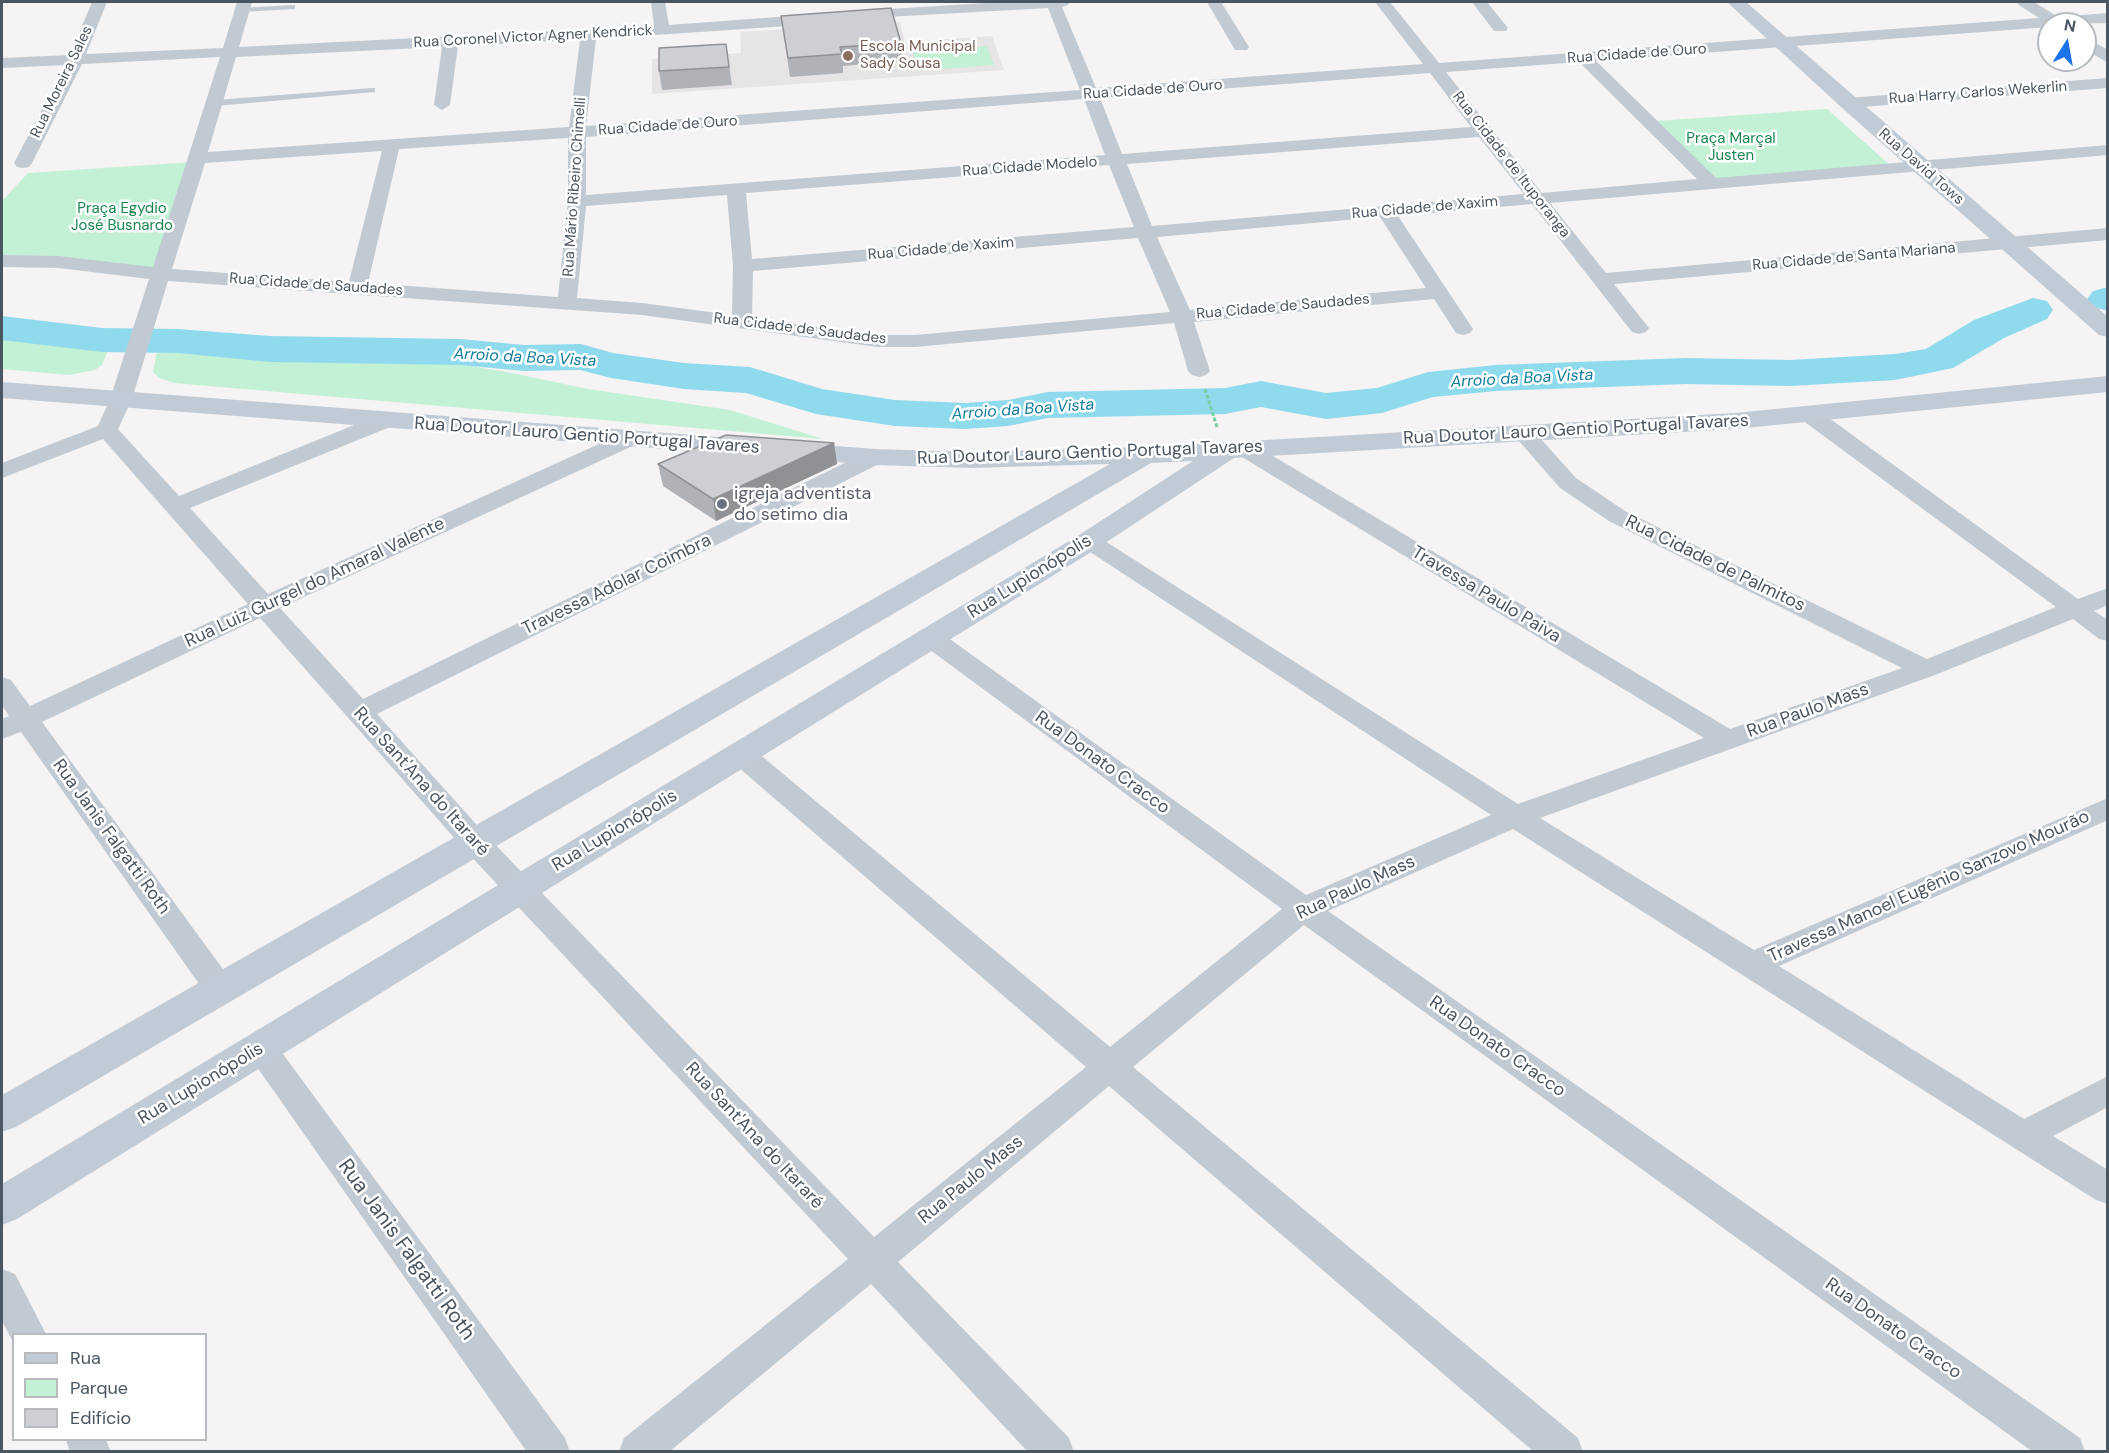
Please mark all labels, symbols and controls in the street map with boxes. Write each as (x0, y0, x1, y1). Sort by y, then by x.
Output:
north arrow (2037, 12, 2097, 72)
text: N (2062, 14, 2078, 37)
street label: Rua Coronel Victor Agner Kendrick (413, 22, 653, 52)
street label: Rua Moreira Sales (27, 23, 97, 141)
place label: Escola Municipal Sady Sousa (860, 38, 975, 73)
street label: Rua Cidade de Ouro (1567, 40, 1707, 68)
marker: Escola Municipal Sady Sousa (841, 49, 855, 63)
street label: Rua Cidade de Ouro (1083, 76, 1223, 104)
street label: Rua Harry Carlos Wekerlin (1888, 78, 2068, 108)
street label: Rua Cidade de Ituporanga (1448, 88, 1574, 242)
street label: Rua Mário Ribeiro Chimelli (560, 97, 590, 277)
street label: Rua Cidade de Ouro (598, 112, 738, 140)
street label: Rua David Tows (1875, 125, 1967, 209)
park label: Praça Marçal Justen (1686, 130, 1776, 165)
street label: Rua Cidade Modelo (962, 153, 1098, 181)
street label: Rua Cidade de Xaxim (1351, 193, 1499, 223)
park label: Praça Egydio José Busnardo (71, 200, 173, 235)
street label: Rua Cidade de Xaxim (867, 234, 1015, 264)
street label: Rua Cidade de Santa Mariana (1752, 239, 1956, 275)
street label: Rua Cidade de Saudades (229, 270, 403, 300)
street label: Rua Cidade de Saudades (1196, 290, 1370, 324)
street label: Rua Cidade de Saudades (713, 309, 887, 349)
water label: Arroio da Boa Vista (453, 345, 597, 371)
water label: Arroio da Boa Vista (1450, 366, 1594, 392)
water label: Arroio da Boa Vista (951, 395, 1095, 425)
street label: Rua Doutor Lauro Gentio Portugal Tavares (1403, 410, 1749, 450)
street label: Rua Doutor Lauro Gentio Portugal Tavares (414, 413, 760, 459)
street label: Rua Doutor Lauro Gentio Portugal Tavares (917, 436, 1263, 470)
place label: igreja adventista do setimo dia (734, 483, 871, 526)
marker: igreja adventista do setimo dia (715, 497, 729, 511)
street label: Rua Cidade de Palmitos (1622, 511, 1808, 617)
street label: Rua Luiz Gurgel do Amaral Valente (182, 513, 448, 653)
street label: Travessa Adolar Coimbra (519, 530, 715, 640)
street label: Rua Lupionópolis (964, 530, 1096, 624)
street label: Travessa Paulo Paiva (1408, 542, 1564, 648)
street label: Rua Paulo Mass (1744, 679, 1872, 743)
street label: Rua Sant'Ana do Itararé (349, 703, 493, 861)
street label: Rua Donato Cracco (1030, 707, 1174, 819)
street label: Rua Janis Falgatti Roth (47, 755, 175, 919)
street label: Rua Lupionópolis (549, 785, 681, 877)
street label: Travessa Manoel Eugênio Sanzovo Mourão (1765, 806, 2093, 968)
street label: Rua Paulo Mass (1293, 851, 1419, 925)
street label: Rua Donato Cracco (1425, 992, 1569, 1102)
street label: Rua Lupionópolis (135, 1038, 267, 1130)
street label: Rua Sant'Ana do Itararé (680, 1058, 828, 1214)
street label: Rua Paulo Mass (914, 1131, 1028, 1229)
street label: Rua Janis Falgatti Roth (332, 1155, 480, 1345)
street label: Rua Donato Cracco (1821, 1274, 1965, 1384)
legend (12, 1333, 207, 1441)
text: Rua (70, 1346, 101, 1370)
text: Parque (70, 1376, 128, 1400)
text: Edifício (70, 1406, 131, 1430)

